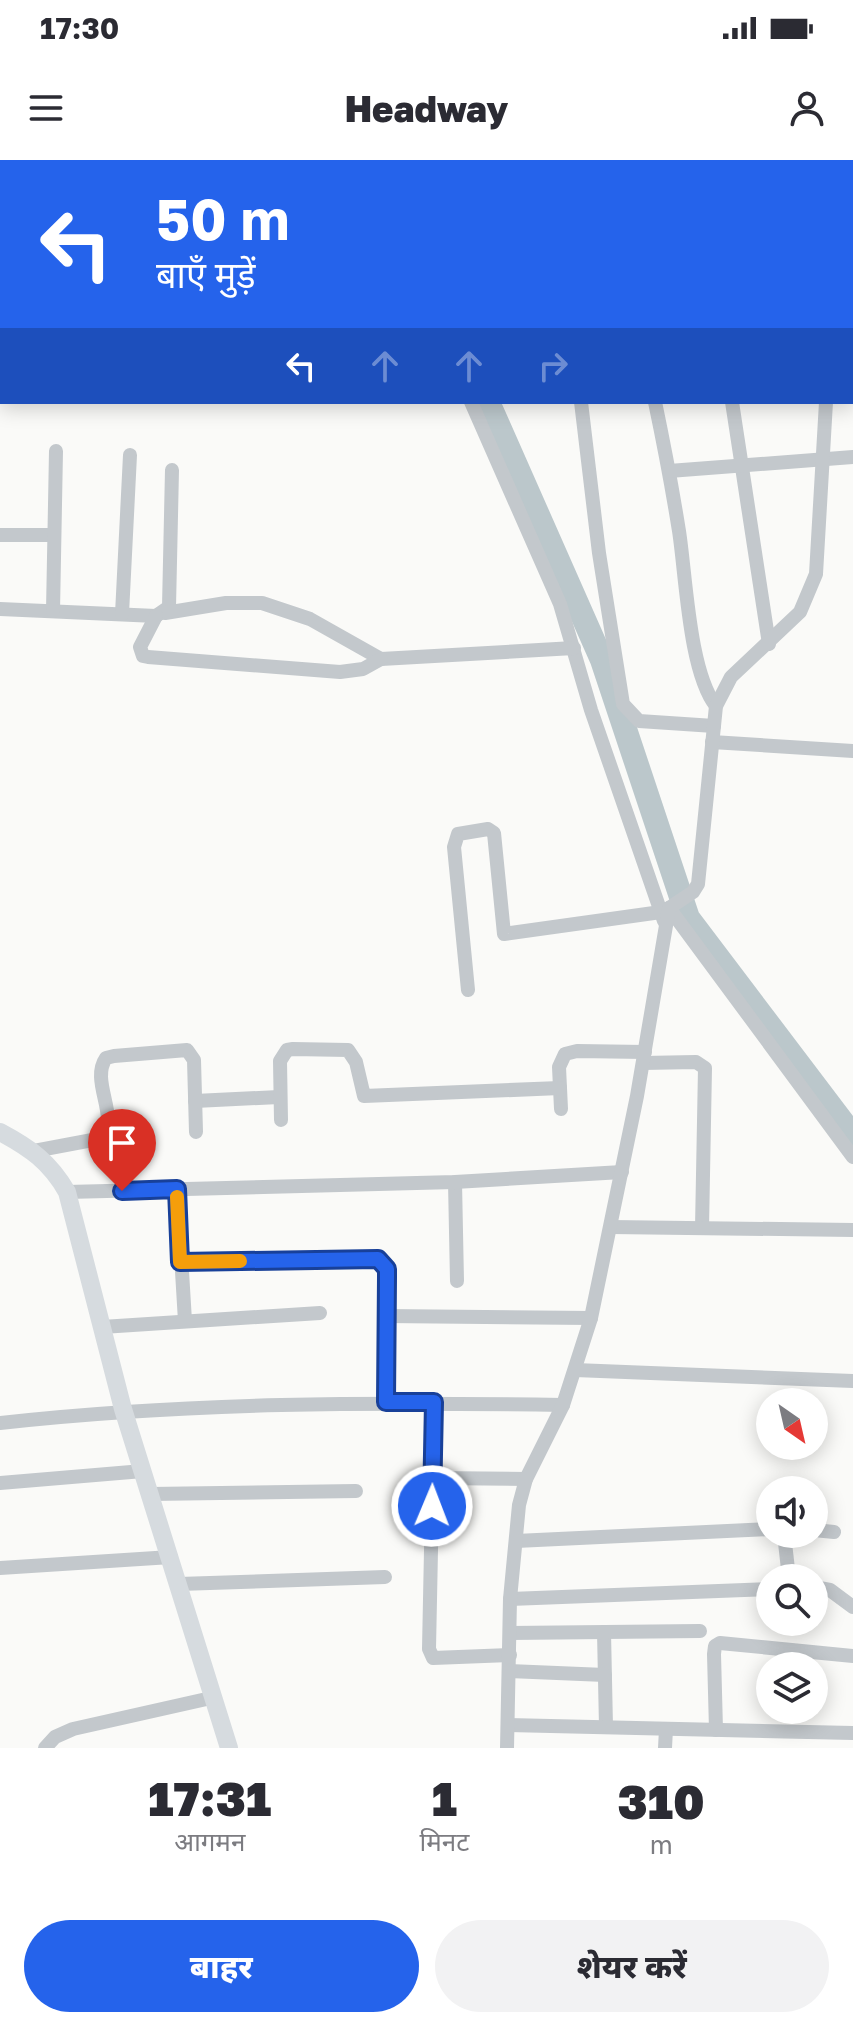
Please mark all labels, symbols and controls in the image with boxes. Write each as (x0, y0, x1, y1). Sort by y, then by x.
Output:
text: 17:30 (40, 10, 119, 46)
icon: menu (24, 86, 68, 130)
icon: person (785, 86, 829, 130)
text: Headway (345, 87, 508, 130)
text: 50 m (156, 185, 290, 252)
icon: left (24, 192, 128, 296)
text: बाएँ मुड़ें (156, 253, 256, 296)
icon: left (279, 344, 323, 388)
icon: ahead (363, 344, 407, 388)
icon: ahead (447, 344, 491, 388)
icon: right (531, 344, 575, 388)
pin (88, 1109, 156, 1191)
icon: arrive (100, 1121, 144, 1165)
north arrow (756, 1388, 828, 1460)
map controls (756, 1388, 828, 1724)
position arrow (390, 1464, 474, 1548)
button: sound (756, 1476, 828, 1548)
button: search (756, 1564, 828, 1636)
button: layers (756, 1652, 828, 1724)
text: 17:31 (148, 1769, 271, 1827)
text: 1 (432, 1769, 457, 1827)
text: 310 (618, 1772, 705, 1830)
text: आगमन (174, 1826, 245, 1857)
text: मिनट (419, 1826, 469, 1857)
text: m (650, 1829, 673, 1860)
button: बाहर (24, 1920, 419, 2012)
button: शेयर करें (435, 1920, 829, 2012)

